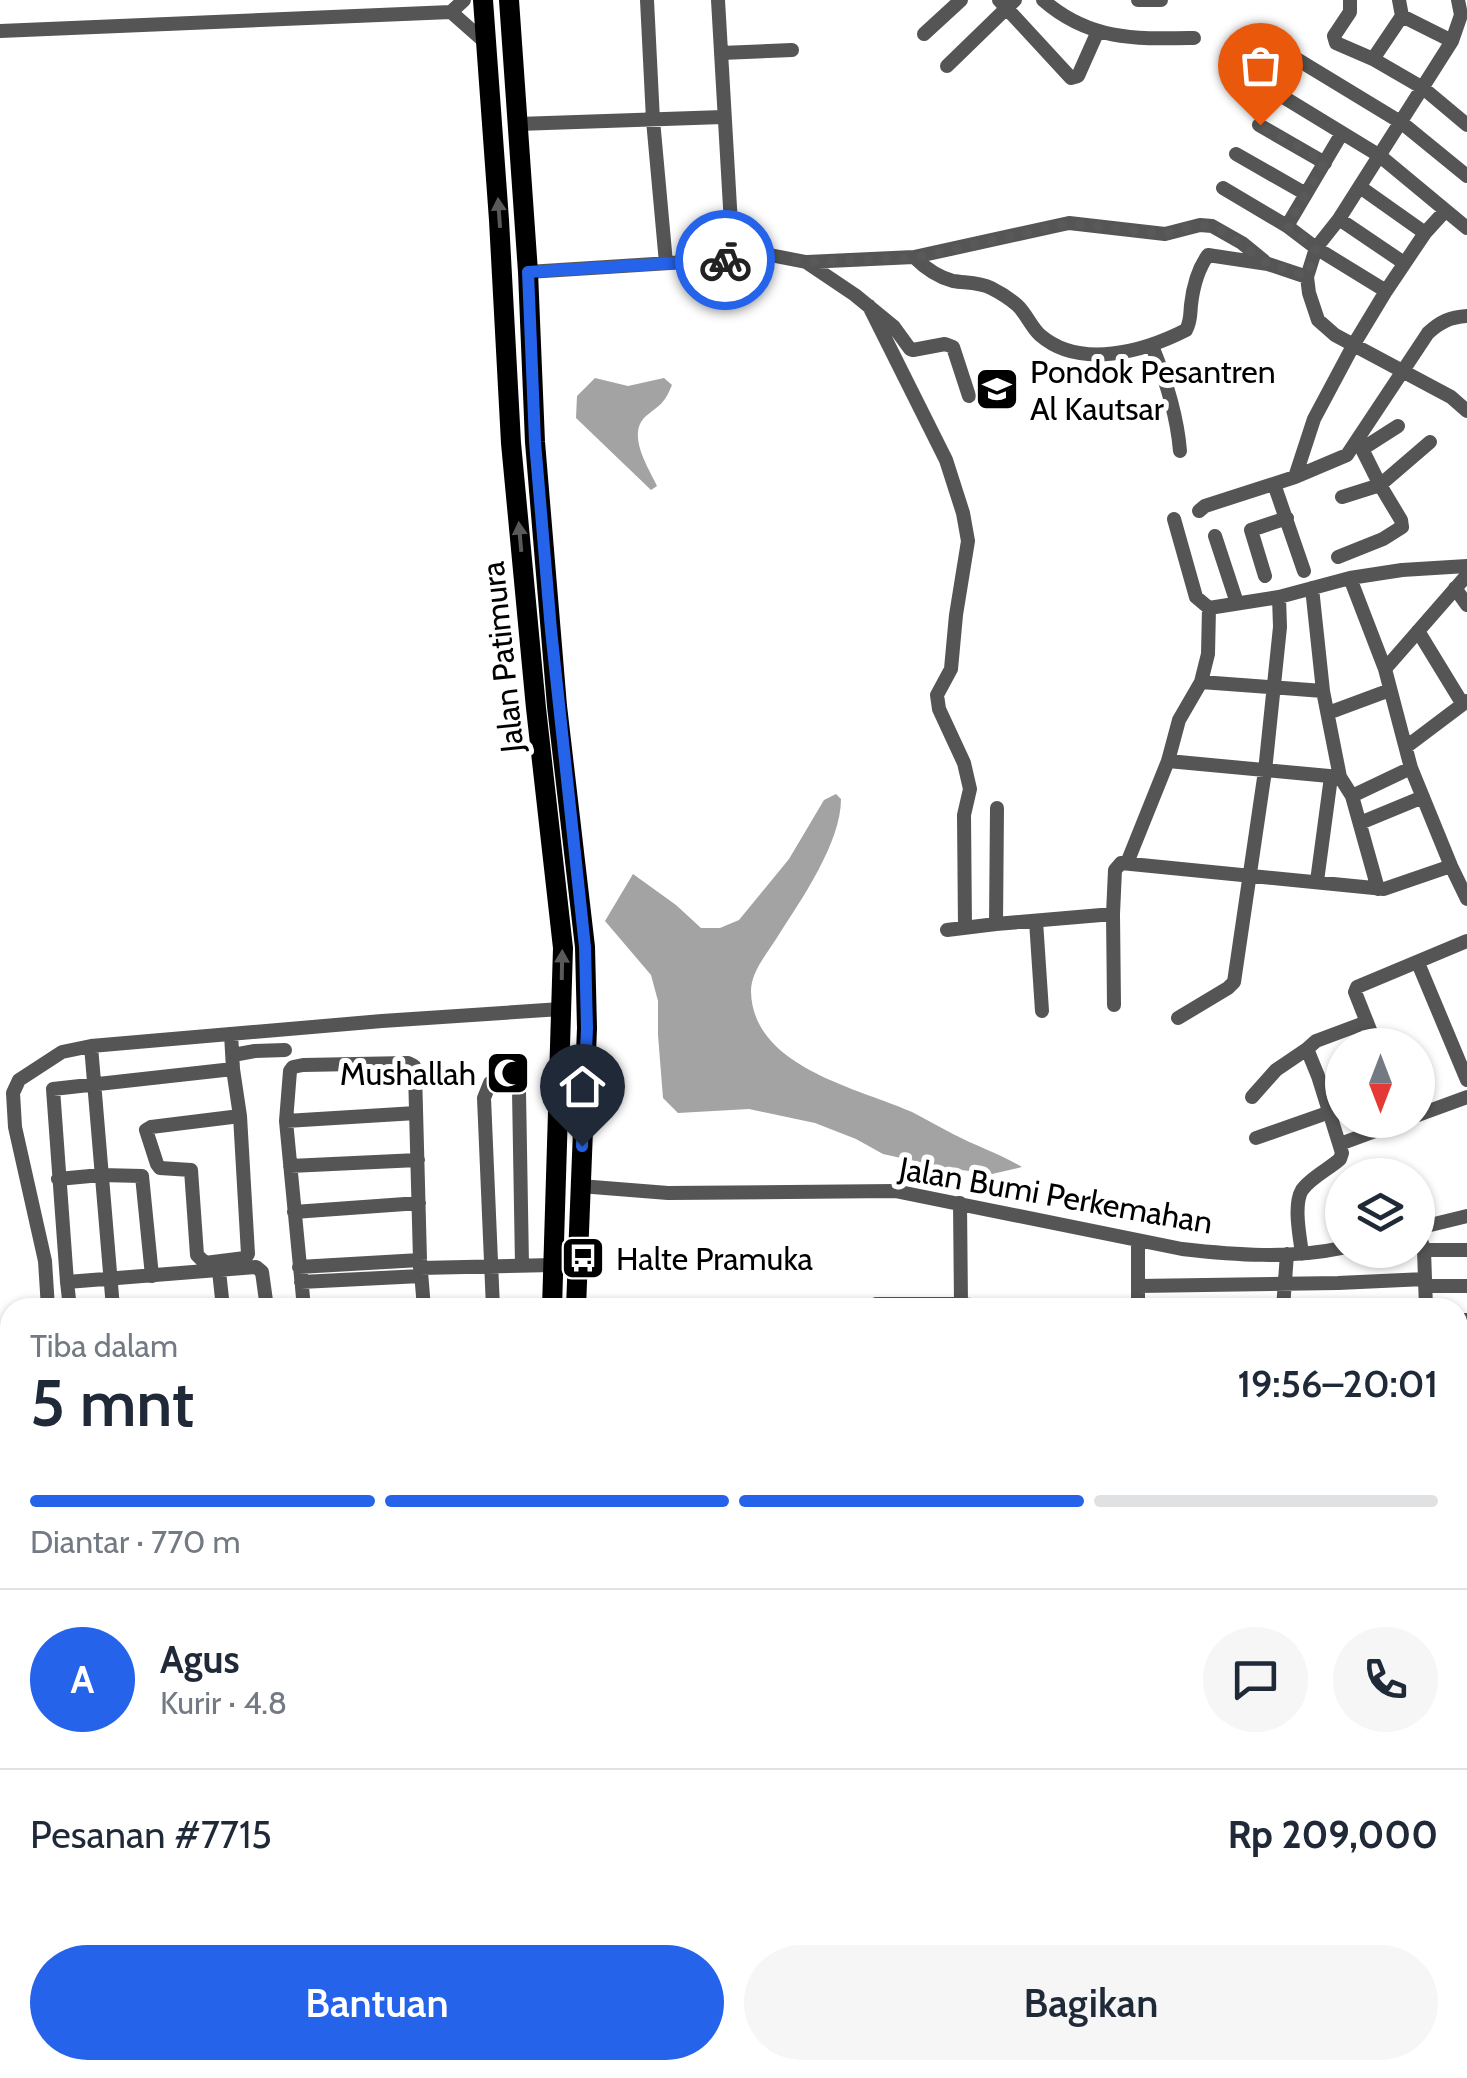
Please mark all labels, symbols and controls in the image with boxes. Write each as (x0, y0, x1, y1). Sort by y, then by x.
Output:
pin (1218, 23, 1303, 126)
icon: bag (1233, 38, 1288, 93)
one-way arrow (490, 197, 506, 229)
courier (675, 210, 775, 310)
icon: bike (698, 233, 753, 288)
place label: Pondok Pesantren Al Kautsar (1030, 352, 1276, 428)
school or university icon: Pondok Pesantren Al Kautsar (974, 366, 1020, 412)
one-way arrow (512, 521, 528, 553)
street label: Jalan Patimura (473, 559, 532, 755)
one-way arrow (555, 949, 571, 981)
north arrow (1325, 1028, 1435, 1138)
map controls (1325, 1028, 1435, 1268)
pin (540, 1044, 625, 1147)
mosque icon: Mushallah (485, 1050, 531, 1096)
place label: Mushallah (340, 1054, 476, 1093)
icon: home (555, 1059, 610, 1114)
street label: Jalan Bumi Perkemahan (895, 1148, 1216, 1242)
button: layers (1325, 1158, 1435, 1268)
bus stop icon: Halte Pramuka (560, 1235, 606, 1281)
place label: Halte Pramuka (616, 1239, 814, 1278)
text: Tiba dalam (30, 1326, 178, 1365)
text: 19:56–20:01 (1237, 1360, 1438, 1407)
text: 5 mnt (30, 1363, 194, 1442)
text: Diantar · 770 m (30, 1522, 241, 1561)
button: chat (1203, 1627, 1308, 1732)
button: phone (1333, 1627, 1438, 1732)
text: Agus (160, 1636, 240, 1683)
text: A (71, 1656, 94, 1703)
text: Kurir · 4.8 (160, 1683, 287, 1722)
text: Pesanan #7715 (30, 1811, 272, 1858)
text: Rp 209,000 (1228, 1811, 1438, 1858)
button: Bantuan (30, 1945, 724, 2060)
button: Bagikan (744, 1945, 1438, 2060)

